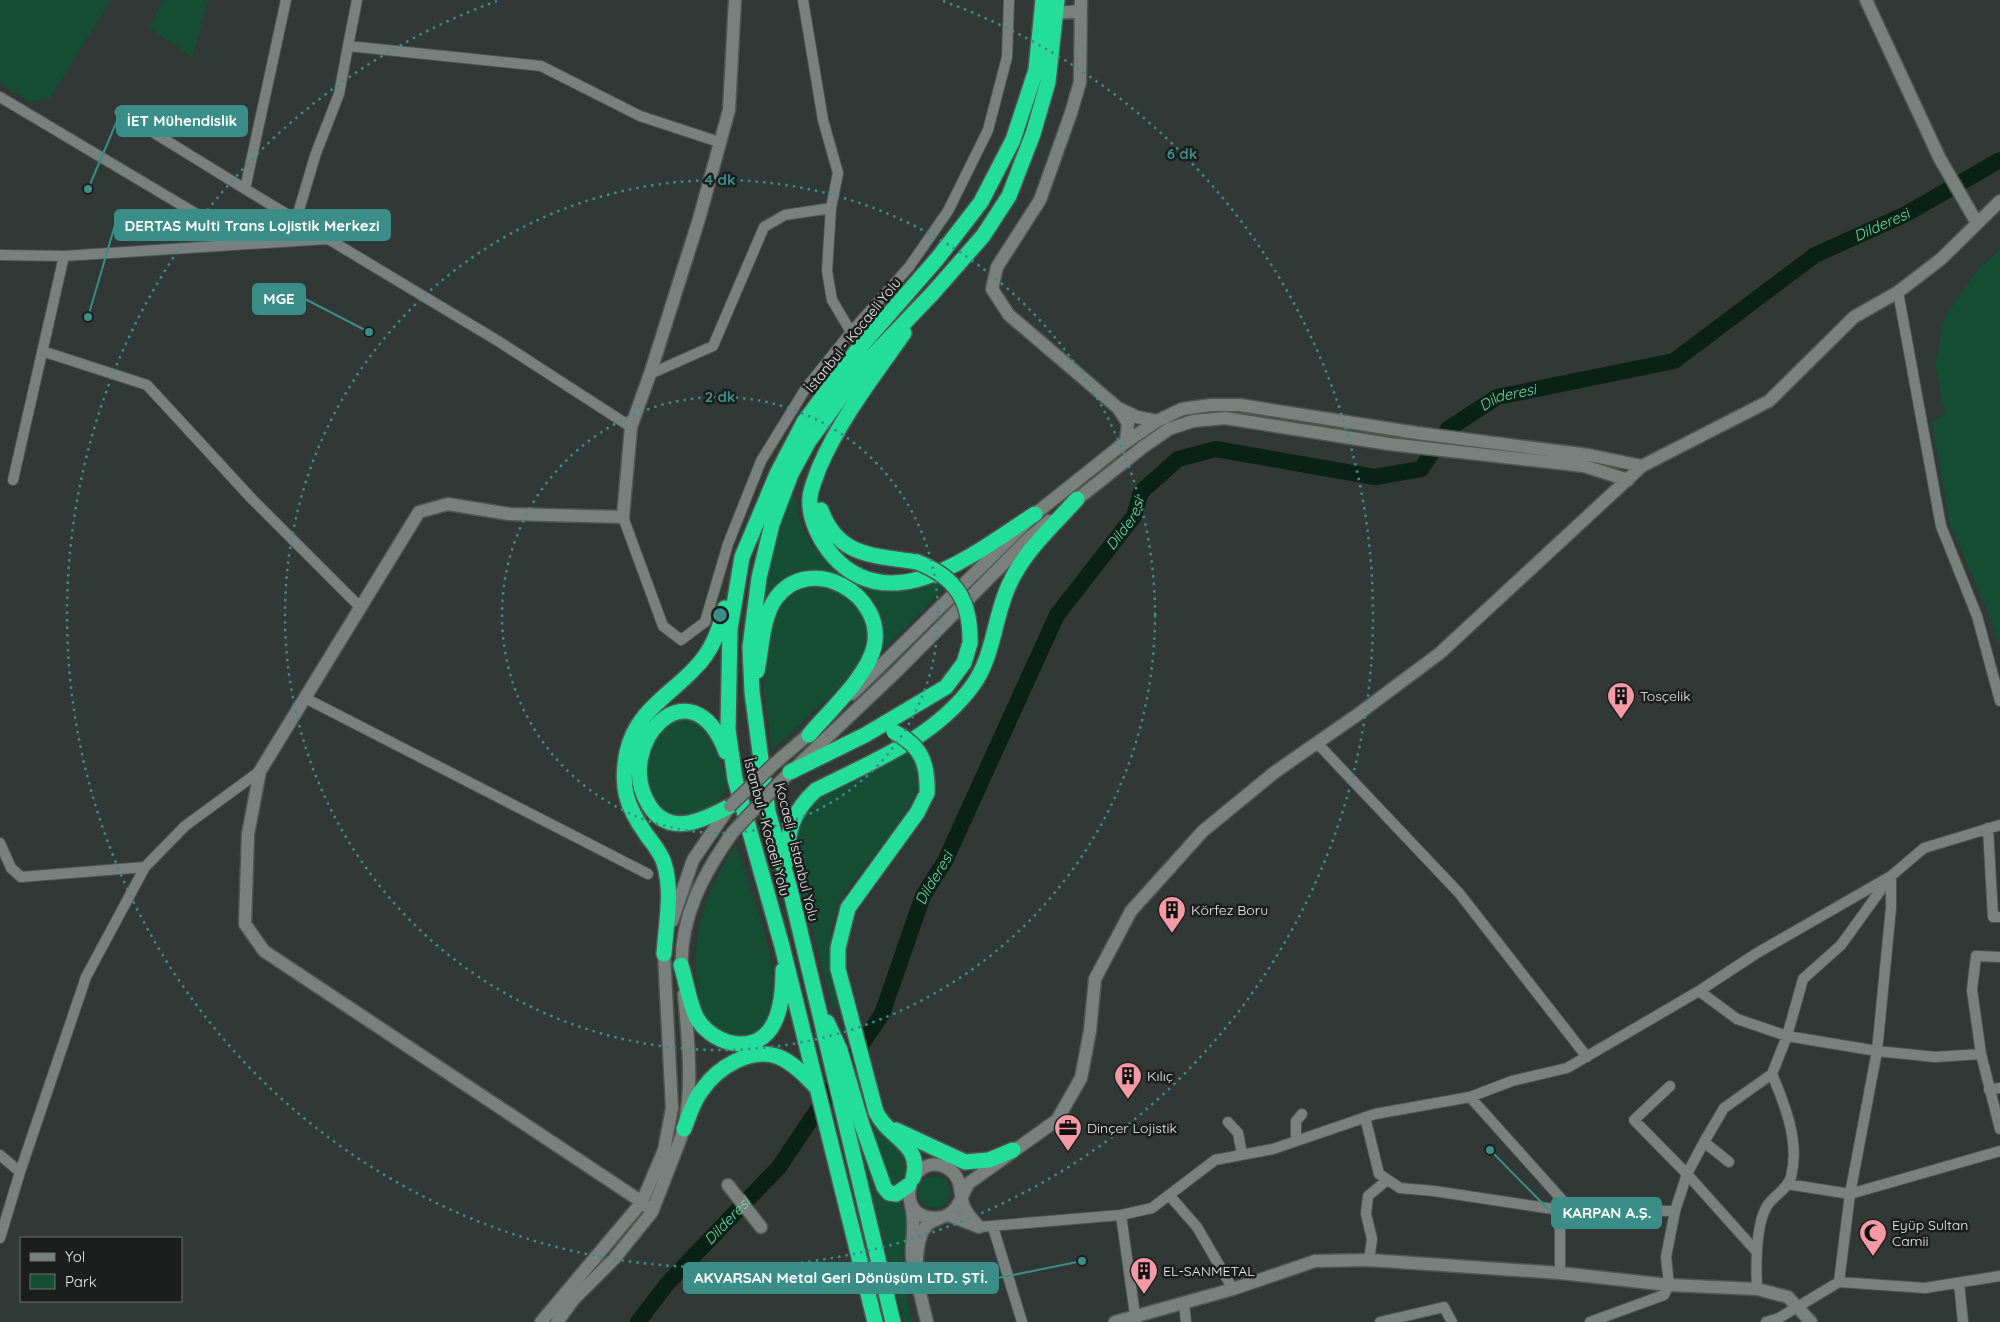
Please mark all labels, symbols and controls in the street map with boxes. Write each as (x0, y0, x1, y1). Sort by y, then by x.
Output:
callout: İET Mühendislik (117, 106, 247, 136)
text: İET Mühendislik (127, 111, 237, 130)
text: 6 dk (1167, 144, 1197, 163)
text: 4 dk (705, 170, 735, 189)
water label: Dilderesi (1851, 203, 1914, 245)
callout: DERTAS Multi Trans Lojistik Merkezi (115, 210, 390, 240)
text: DERTAS Multi Trans Lojistik Merkezi (125, 216, 379, 235)
street label: İstanbul - Kocaeli Yolu (801, 274, 905, 396)
callout: MGE (253, 284, 305, 314)
text: MGE (263, 289, 295, 308)
water label: Dilderesi (1475, 379, 1539, 415)
text: 2 dk (705, 387, 735, 406)
water label: Dilderesi (1101, 494, 1148, 554)
centre of rings (711, 606, 729, 624)
building icon: Tosçelik (1606, 681, 1636, 720)
place label: Tosçelik (1640, 687, 1691, 705)
street label: İstanbul - Kocaeli Yolu (740, 756, 794, 898)
street label: Kocaeli - İstanbul Yolu (771, 781, 823, 923)
water label: Dilderesi (911, 847, 958, 907)
building icon: Körfez Boru (1157, 895, 1187, 934)
place label: Körfez Boru (1191, 901, 1268, 919)
building icon: Kılıç (1113, 1061, 1143, 1100)
place label: Kılıç (1147, 1067, 1173, 1085)
office icon: Dinçer Lojistik (1053, 1113, 1083, 1152)
place label: Dinçer Lojistik (1087, 1119, 1177, 1137)
water label: Dilderesi (700, 1191, 755, 1249)
callout: KARPAN A.Ş. (1552, 1198, 1661, 1228)
text: KARPAN A.Ş. (1563, 1203, 1651, 1222)
place label: Eyüp Sultan Camii (1892, 1216, 1968, 1250)
mosque icon: Eyüp Sultan Camii (1858, 1218, 1888, 1257)
legend (20, 1237, 182, 1302)
text: Yol (65, 1247, 85, 1266)
building icon: EL-SANMETAL (1129, 1256, 1159, 1295)
place label: EL-SANMETAL (1163, 1262, 1255, 1280)
callout: AKVARSAN Metal Geri Dönüşüm LTD. ŞTİ. (684, 1263, 998, 1293)
text: AKVARSAN Metal Geri Dönüşüm LTD. ŞTİ. (694, 1268, 988, 1287)
text: Park (65, 1272, 97, 1291)

